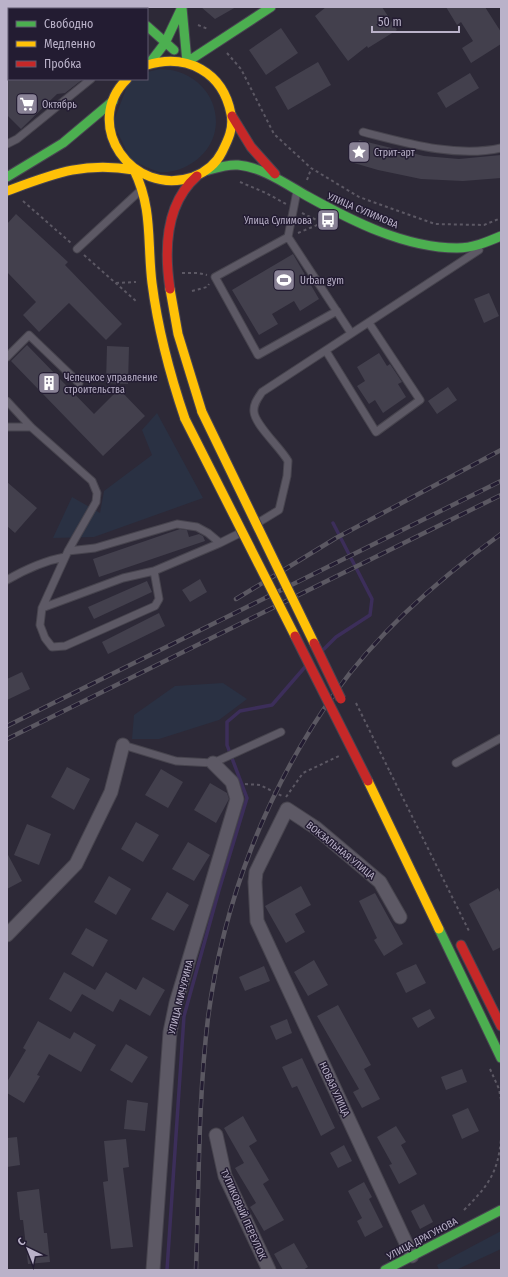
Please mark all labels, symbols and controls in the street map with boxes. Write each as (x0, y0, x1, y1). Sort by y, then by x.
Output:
legend (8, 8, 148, 80)
scale bar (372, 8, 459, 34)
text: 50 m (378, 15, 402, 29)
text: Свободно (44, 17, 93, 31)
text: Медленно (44, 37, 96, 51)
text: Пробка (44, 57, 82, 71)
supermarket icon: Октябрь (14, 91, 40, 117)
place label: Октябрь (42, 99, 77, 111)
place icon: Стрит-арт (346, 139, 372, 165)
place label: Стрит-арт (374, 147, 416, 159)
street label: УЛИЦА СУЛИМОВА (324, 190, 401, 232)
bus stop icon: Улица Сулимова (315, 207, 341, 233)
place label: Улица Сулимова (243, 215, 312, 227)
sports icon: Urban gym (271, 267, 297, 293)
place label: Urban gym (300, 275, 344, 287)
building icon: Чепецкое управление строительства (36, 370, 62, 396)
place label: Чепецкое управление строительства (64, 372, 158, 396)
street label: ВОКЗАЛЬНАЯ УЛИЦА (304, 819, 378, 883)
street label: УЛИЦА МИЧУРИНА (166, 958, 196, 1037)
street label: НОВАЯ УЛИЦА (316, 1060, 352, 1119)
street label: ТУПИКОВЫЙ ПЕРЕУЛОК (218, 1167, 270, 1262)
street label: УЛИЦА ДРАГУНОВА (384, 1215, 460, 1263)
north arrow (8, 1229, 48, 1269)
text: С (15, 1235, 28, 1249)

